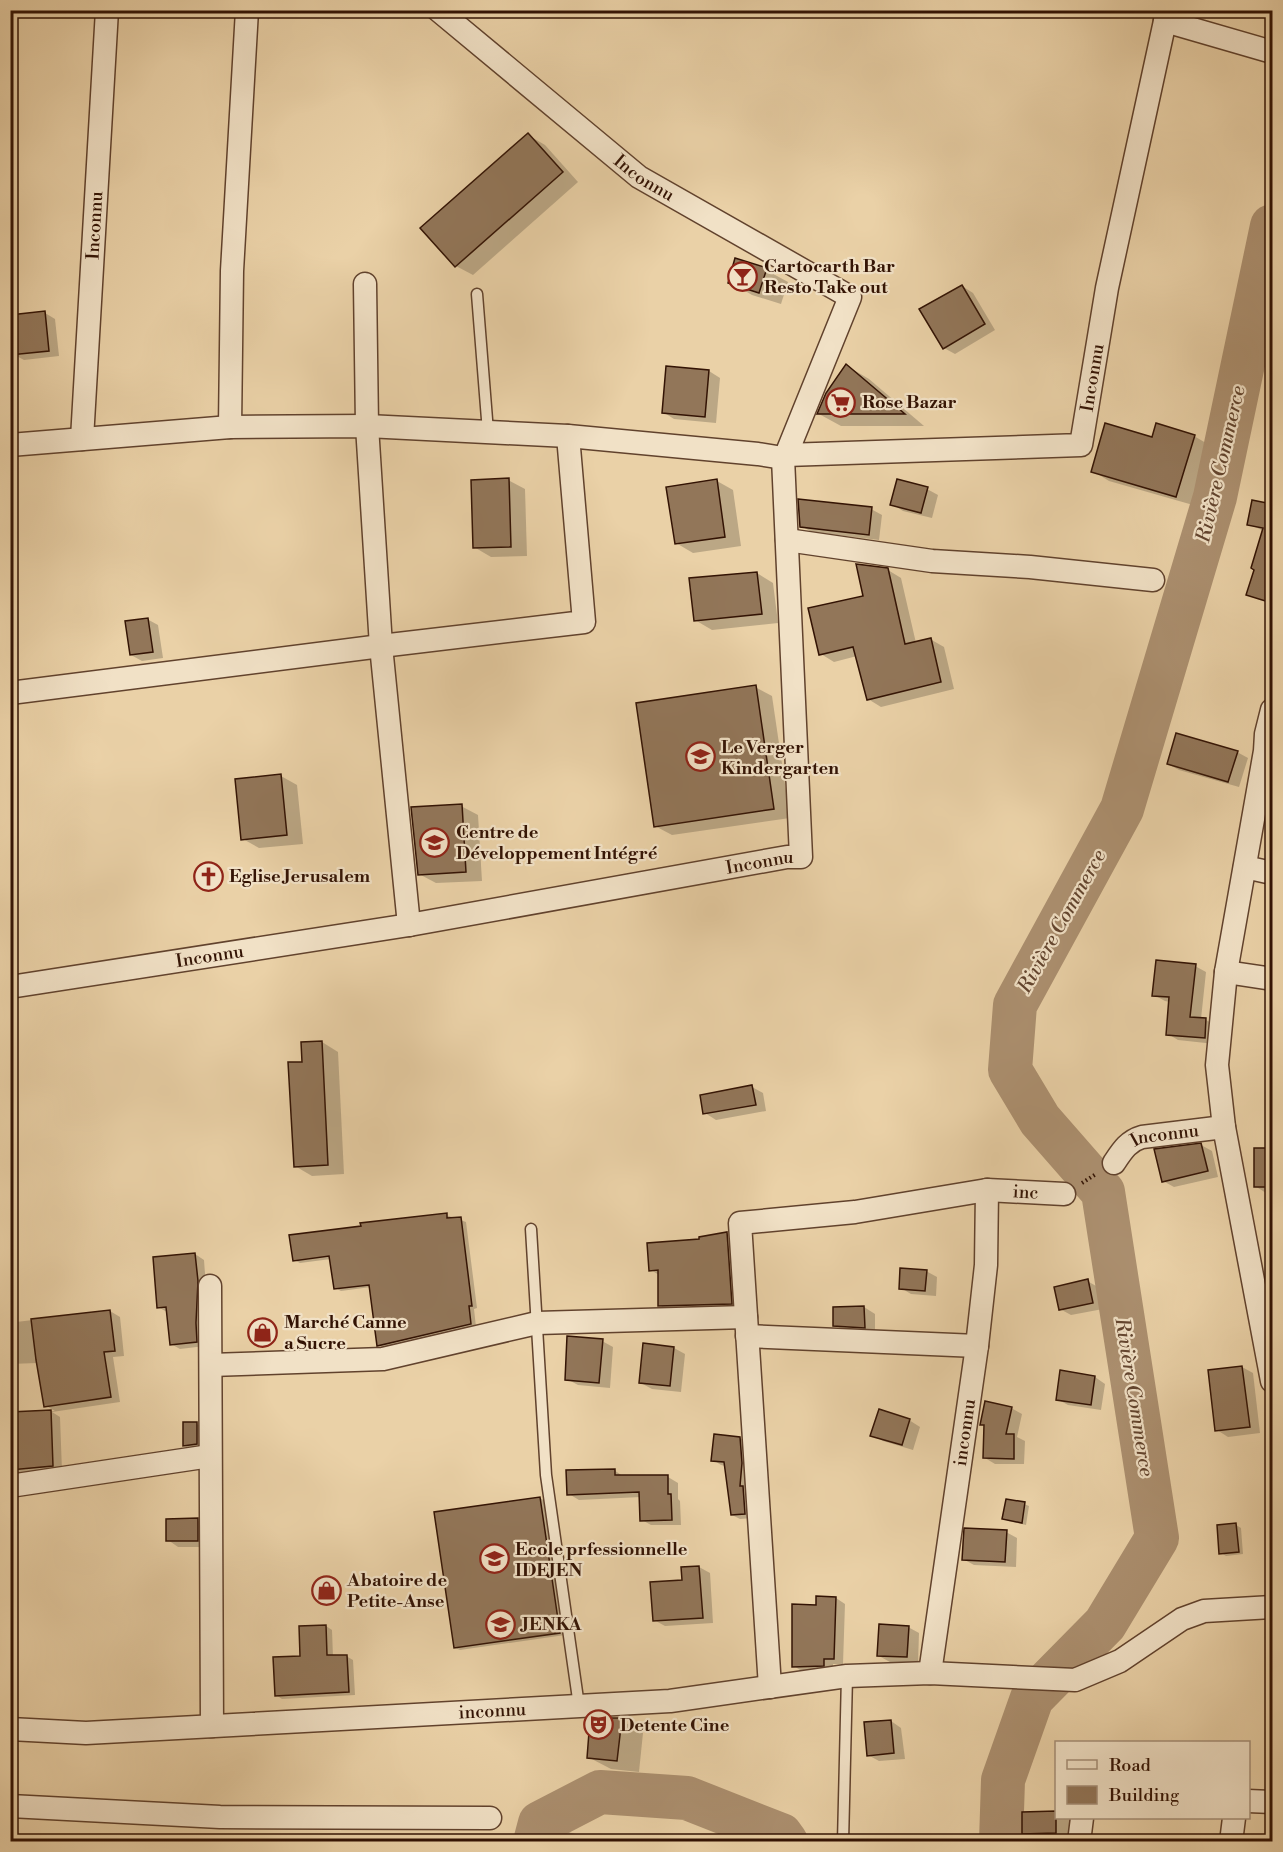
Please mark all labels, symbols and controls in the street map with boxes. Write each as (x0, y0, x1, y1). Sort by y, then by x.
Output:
street label: Inconnu (609, 150, 679, 207)
street label: Inconnu (81, 190, 108, 260)
place label: Cartocarth Bar Resto Take out (764, 255, 895, 299)
bar icon: Cartocarth Bar Resto Take out (727, 260, 759, 292)
street label: Inconnu (1076, 341, 1110, 413)
water label: Rivière Commerce (1191, 383, 1252, 546)
supermarket icon: Rose Bazar (825, 386, 857, 418)
place label: Rose Bazar (862, 391, 957, 414)
place label: Le Verger Kindergarten (721, 736, 839, 780)
school or university icon: Le Verger Kindergarten (684, 741, 716, 773)
place label: Centre de Développement Intégré (456, 821, 658, 865)
school or university icon: Centre de Développement Intégré (419, 826, 451, 858)
water label: Rivière Commerce (1012, 845, 1112, 999)
street label: Inconnu (724, 846, 794, 880)
church icon: Eglise Jerusalem (192, 860, 224, 892)
place label: Eglise Jerusalem (229, 865, 371, 888)
street label: Inconnu (174, 940, 246, 973)
street label: Inconnu (1126, 1119, 1201, 1152)
street label: inc (1012, 1180, 1039, 1205)
place label: Marché Canne a Sucre (284, 1311, 407, 1355)
water label: Rivière Commerce (1108, 1315, 1158, 1479)
shop icon: Marché Canne a Sucre (247, 1316, 279, 1348)
street label: inconnu (949, 1397, 981, 1468)
place label: Ecole prfessionnelle IDEJEN (515, 1538, 688, 1582)
school or university icon: Ecole prfessionnelle IDEJEN (478, 1543, 510, 1575)
place label: Abatoire de Petite-Anse (346, 1569, 447, 1613)
shop icon: Abatoire de Petite-Anse (310, 1574, 342, 1606)
school or university icon: JENKA (485, 1608, 517, 1640)
place label: JENKA (519, 1613, 582, 1636)
street label: inconnu (458, 1698, 527, 1725)
theatre icon: Detente Cine (583, 1709, 615, 1741)
place label: Detente Cine (620, 1714, 730, 1737)
legend (1055, 1741, 1250, 1819)
text: Road (1109, 1754, 1152, 1777)
text: Building (1108, 1784, 1180, 1807)

